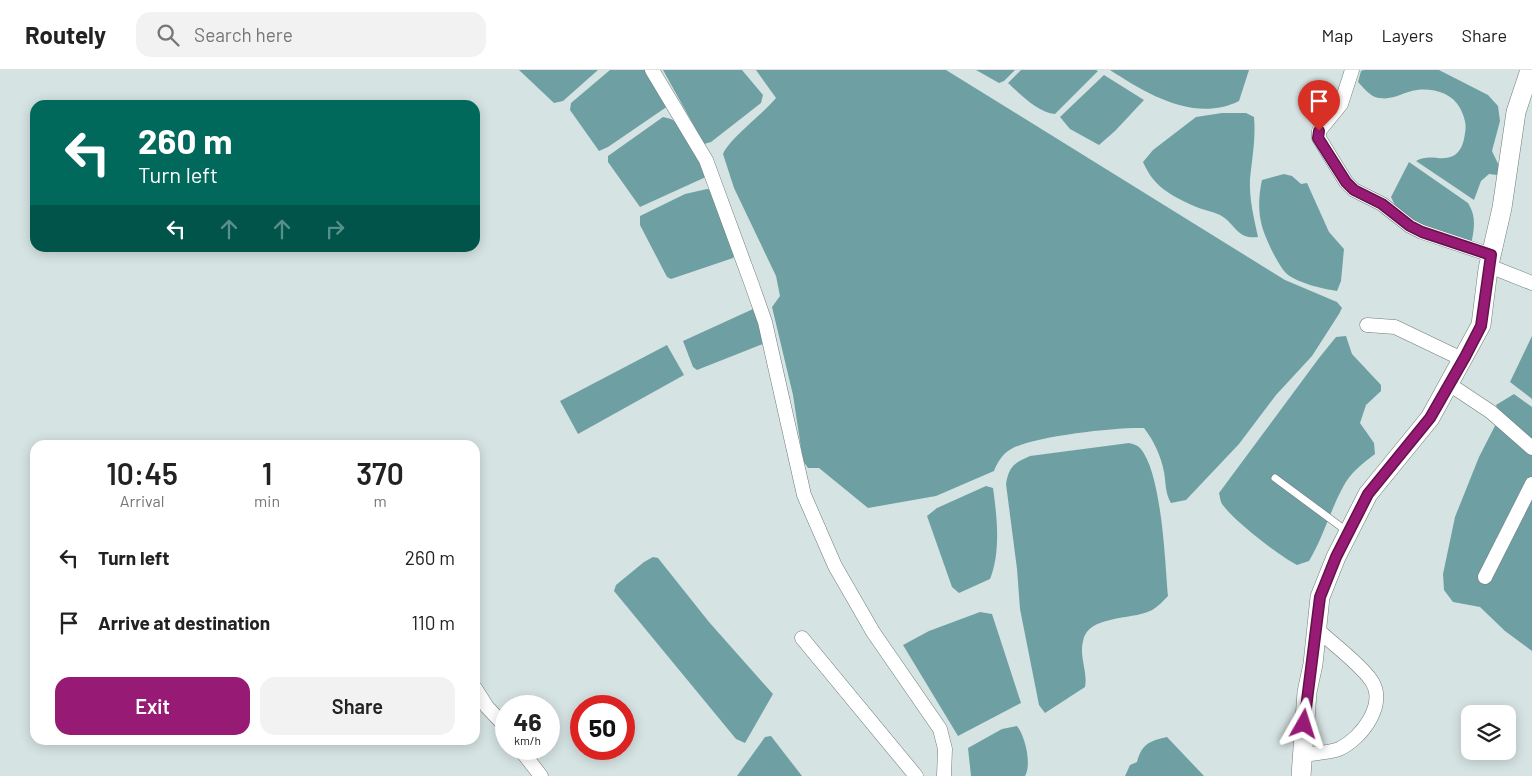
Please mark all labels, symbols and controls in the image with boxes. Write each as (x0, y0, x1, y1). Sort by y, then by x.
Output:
search box (136, 12, 486, 57)
text: Routely (25, 20, 106, 49)
icon: search (154, 21, 182, 49)
text: Search here (194, 23, 293, 46)
text: Map (1321, 24, 1353, 46)
text: Layers (1381, 24, 1434, 46)
text: Share (1462, 24, 1507, 46)
pin (1298, 80, 1340, 131)
icon: arrive (1305, 87, 1333, 115)
text: 260 m (138, 119, 233, 161)
icon: left (55, 120, 120, 185)
text: Turn left (138, 161, 218, 187)
icon: left (162, 215, 190, 243)
icon: ahead (215, 215, 243, 243)
icon: ahead (268, 215, 296, 243)
icon: right (321, 215, 349, 243)
text: 10:45 (106, 455, 178, 491)
text: 1 (262, 455, 272, 491)
text: 370 (356, 455, 404, 491)
text: Arrival (120, 491, 164, 510)
text: min (254, 491, 280, 510)
text: m (373, 491, 387, 510)
icon: left (55, 544, 83, 572)
text: Turn left (98, 546, 169, 569)
text: 260 m (405, 546, 455, 569)
icon: arrive (55, 609, 83, 637)
text: Arrive at destination (98, 611, 270, 634)
text: 110 m (411, 611, 455, 634)
button: Exit (55, 677, 250, 735)
button: Share (260, 677, 455, 735)
speed limit sign: 50 (570, 695, 635, 760)
position arrow (1277, 697, 1329, 749)
map controls (1461, 705, 1516, 760)
button: layers (1461, 705, 1516, 760)
text: 46 (513, 706, 542, 736)
text: km/h (514, 733, 541, 747)

